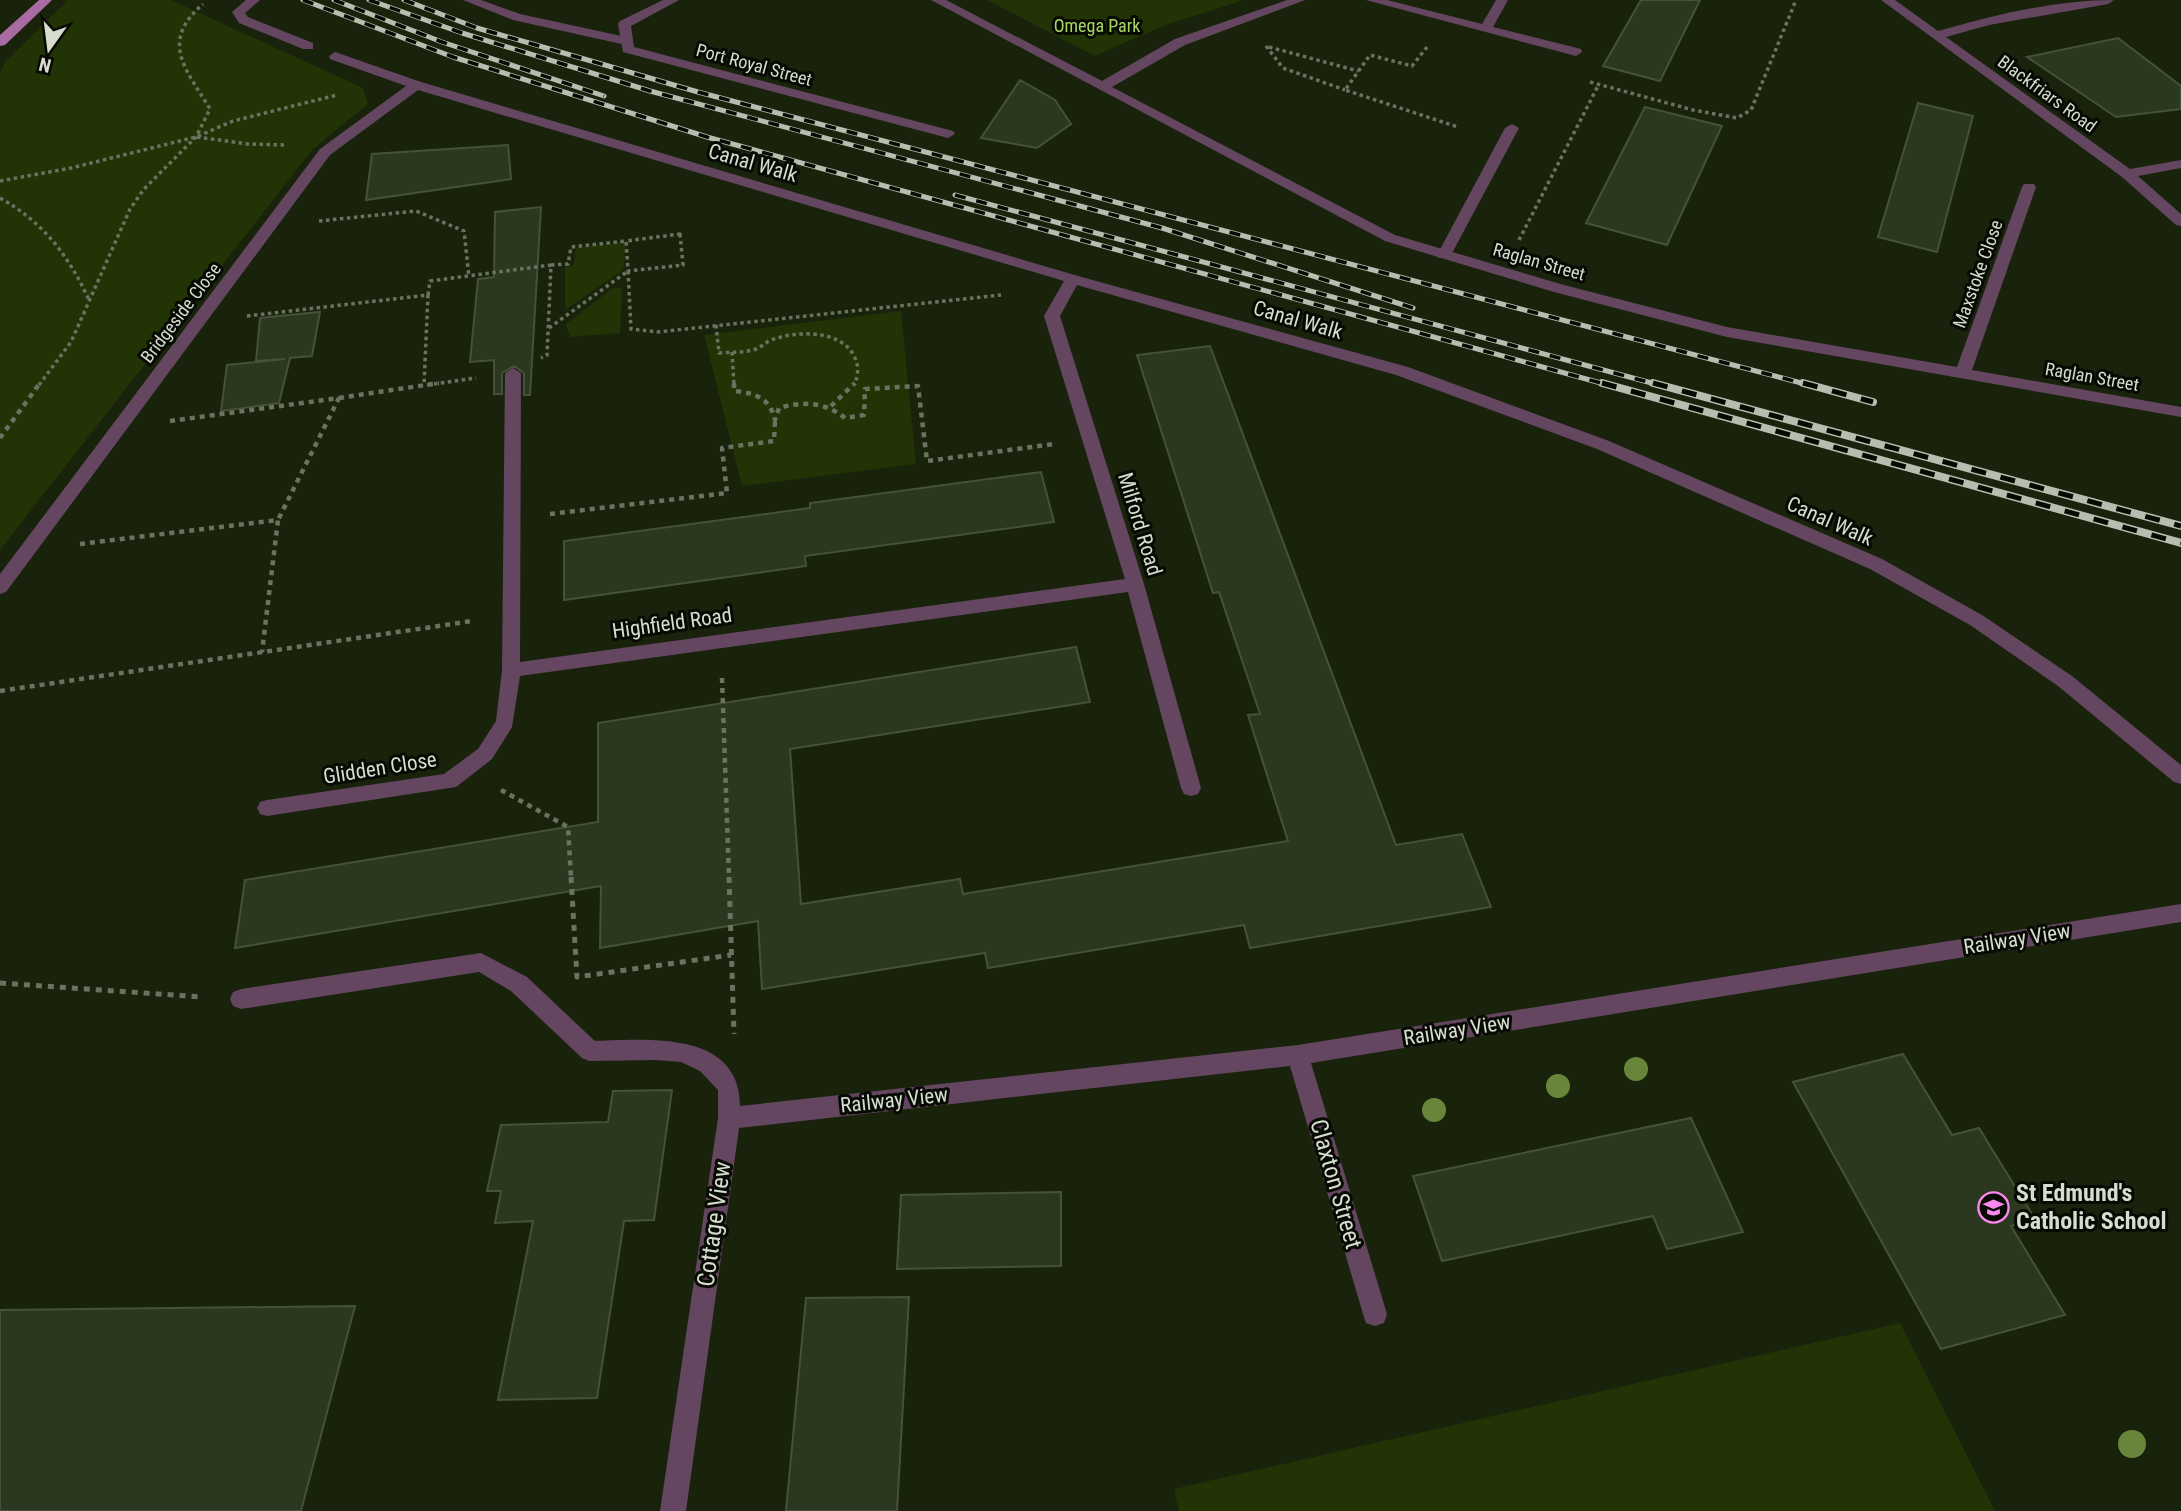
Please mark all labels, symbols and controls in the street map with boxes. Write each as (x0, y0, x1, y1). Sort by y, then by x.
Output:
north arrow (14, 14, 84, 84)
park label: Omega Park (1054, 15, 1140, 36)
street label: Port Royal Street (694, 39, 814, 90)
street label: Blackfriars Road (1994, 51, 2101, 136)
text: N (37, 52, 53, 78)
street label: Canal Walk (706, 139, 801, 187)
street label: Maxstoke Close (1948, 217, 2007, 331)
street label: Raglan Street (1491, 238, 1588, 285)
street label: Bridgeside Close (136, 259, 225, 367)
street label: Canal Walk (1251, 296, 1346, 344)
street label: Raglan Street (2044, 358, 2141, 395)
street label: Milford Road (1113, 470, 1167, 578)
street label: Canal Walk (1783, 491, 1877, 551)
street label: Highfield Road (611, 603, 733, 643)
street label: Glidden Close (322, 747, 439, 789)
street label: Railway View (1962, 919, 2073, 959)
street label: Railway View (1402, 1010, 1513, 1050)
street label: Railway View (839, 1082, 949, 1118)
street label: Claxton Street (1304, 1116, 1368, 1252)
street label: Cottage View (691, 1160, 737, 1288)
place label: St Edmund's Catholic School (2016, 1179, 2167, 1235)
school or university icon: St Edmund's Catholic School (1976, 1190, 2010, 1224)

